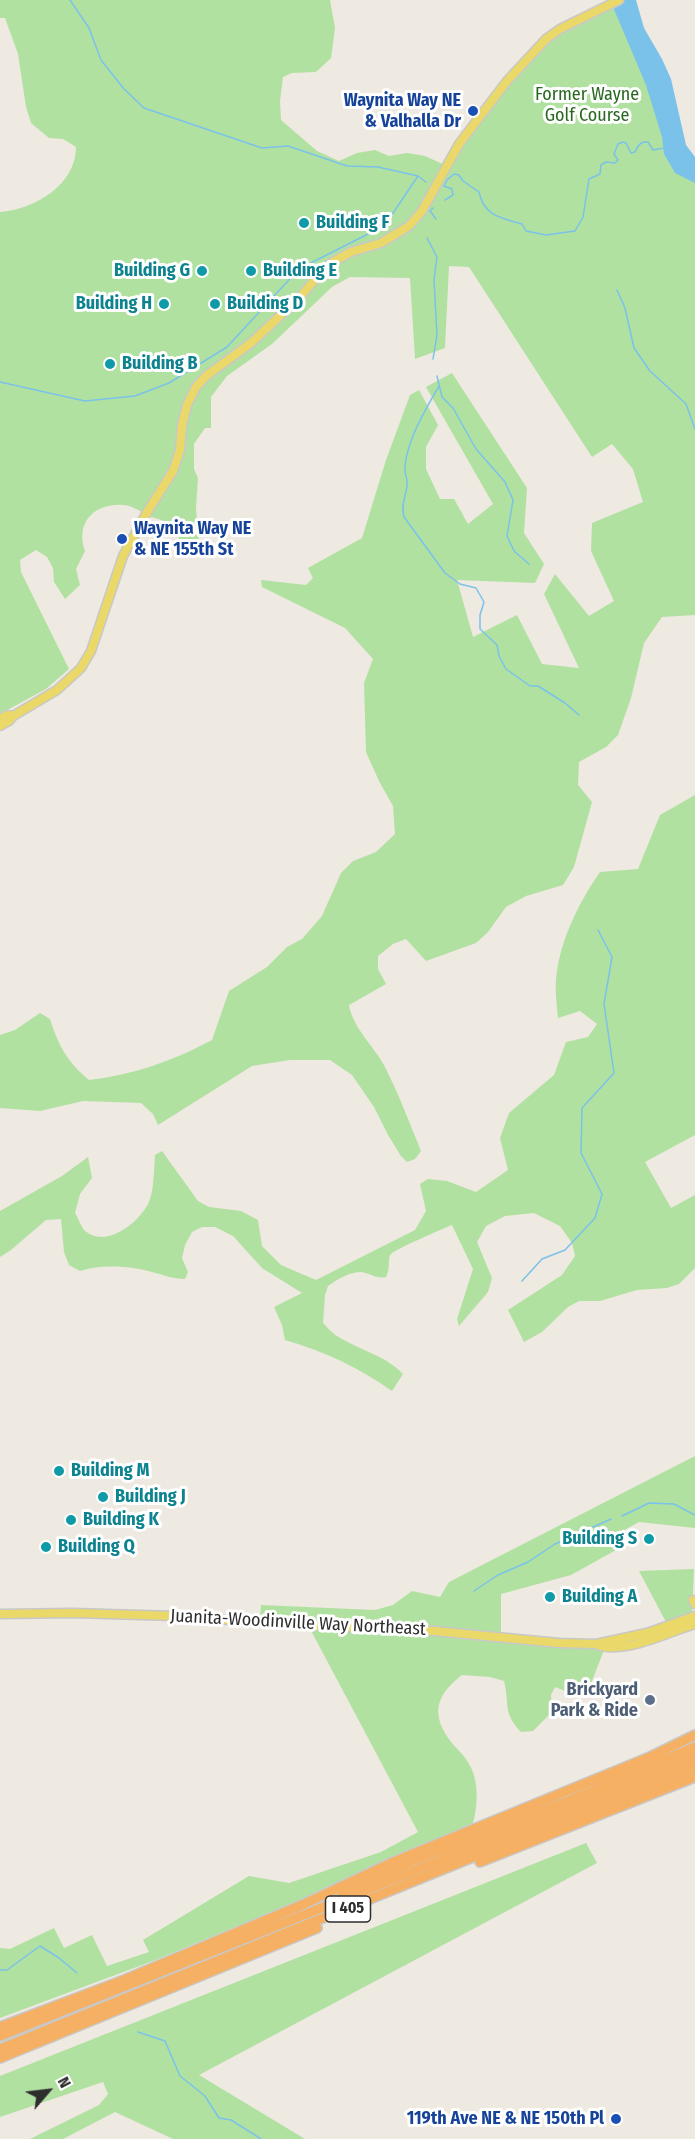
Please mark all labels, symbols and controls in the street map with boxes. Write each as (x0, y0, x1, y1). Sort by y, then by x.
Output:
park label: Former Wayne Golf Course (535, 84, 639, 127)
place label: Waynita Way NE & Valhalla Dr (344, 90, 461, 132)
marker: Waynita Way NE & Valhalla Dr (466, 104, 480, 118)
place label: Building F (316, 212, 389, 234)
marker: Building F (297, 216, 311, 230)
place label: Building G (114, 260, 190, 282)
place label: Building E (263, 260, 337, 282)
marker: Building G (195, 264, 209, 278)
marker: Building E (244, 264, 258, 278)
place label: Building H (76, 293, 152, 315)
place label: Building D (227, 293, 303, 315)
marker: Building H (157, 297, 171, 311)
marker: Building D (208, 297, 222, 311)
place label: Building B (122, 353, 198, 375)
marker: Building B (103, 357, 117, 371)
place label: Waynita Way NE & NE 155th St (134, 518, 251, 560)
marker: Waynita Way NE & NE 155th St (115, 532, 129, 546)
place label: Building M (71, 1460, 149, 1482)
marker: Building M (52, 1464, 66, 1478)
place label: Building J (115, 1486, 186, 1508)
marker: Building J (96, 1490, 110, 1504)
place label: Building K (83, 1509, 159, 1531)
marker: Building K (64, 1513, 78, 1527)
place label: Building S (562, 1528, 637, 1550)
marker: Building S (642, 1532, 656, 1546)
place label: Building Q (58, 1536, 135, 1558)
marker: Building Q (39, 1540, 53, 1554)
place label: Building A (562, 1586, 637, 1608)
marker: Building A (543, 1590, 557, 1604)
street label: Juanita-Woodinville Way Northeast (170, 1606, 426, 1640)
place label: Brickyard Park & Ride (551, 1679, 638, 1722)
marker: Brickyard Park & Ride (643, 1693, 657, 1707)
road number: I 405 (326, 1896, 370, 1922)
north arrow (18, 2061, 78, 2121)
text: N (54, 2074, 75, 2091)
place label: 119th Ave NE & NE 150th Pl (407, 2108, 604, 2130)
marker: 119th Ave NE & NE 150th Pl (609, 2112, 623, 2126)

